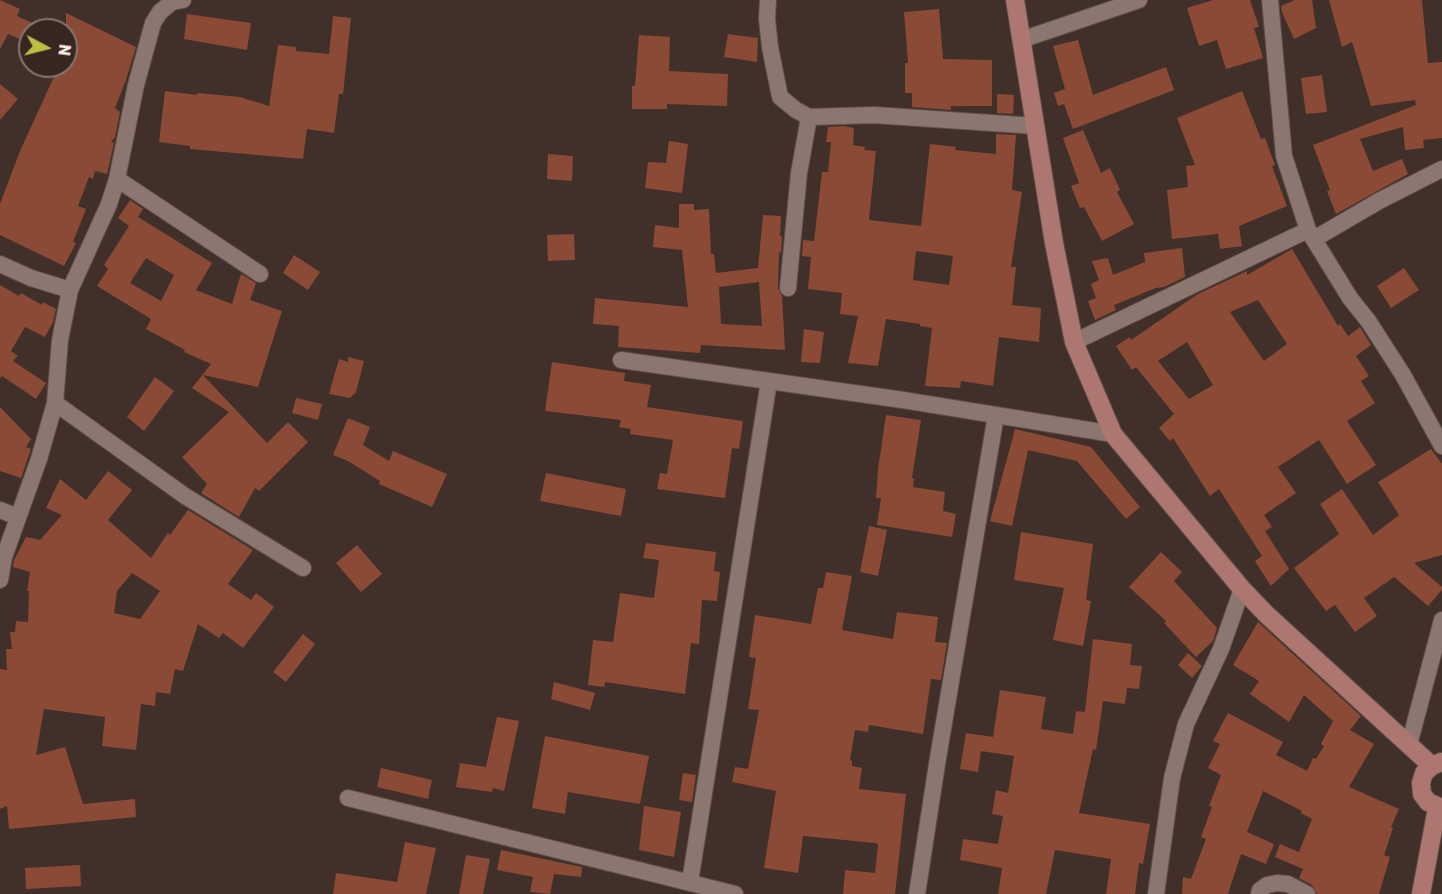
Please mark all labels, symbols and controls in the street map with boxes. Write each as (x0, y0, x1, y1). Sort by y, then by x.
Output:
north arrow (18, 18, 78, 78)
text: N (54, 43, 75, 57)

